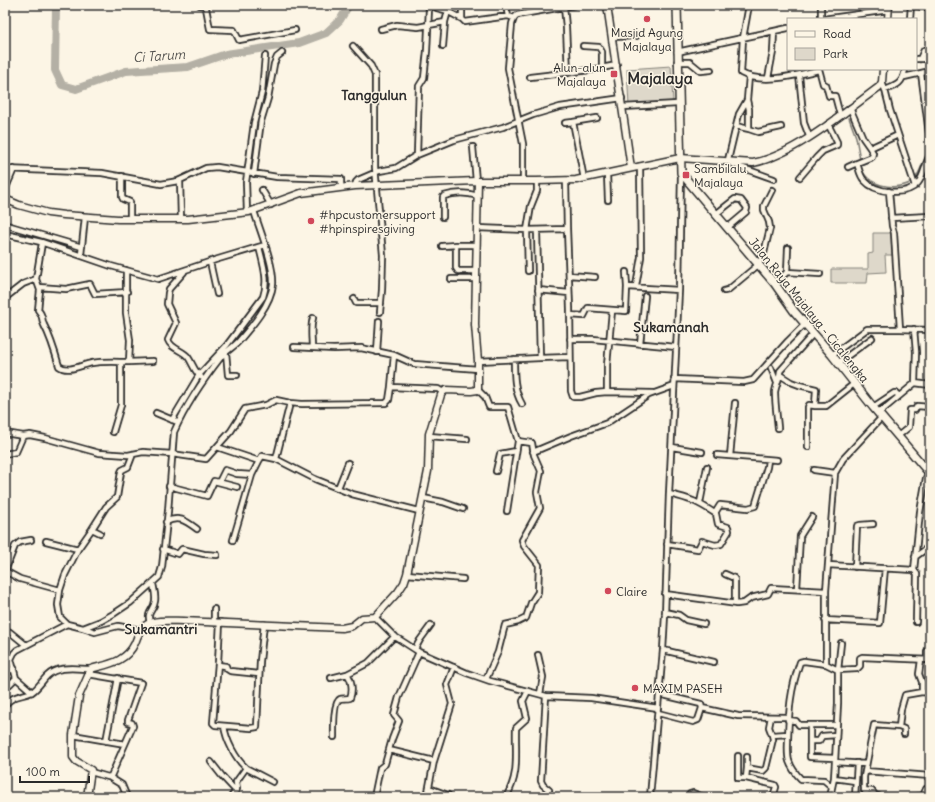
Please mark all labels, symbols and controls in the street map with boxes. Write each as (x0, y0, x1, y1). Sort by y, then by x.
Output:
marker: Masjid Agung Majalaya (642, 14, 652, 24)
legend (787, 18, 917, 70)
place label: Masjid Agung Majalaya (611, 25, 683, 54)
text: Road (823, 26, 851, 41)
water label: Ci Tarum (132, 46, 186, 66)
text: Park (823, 46, 848, 61)
place label: Alun-alun Majalaya (553, 60, 606, 89)
district label: Majalaya (627, 68, 693, 89)
marker: Alun-alun Majalaya (609, 69, 619, 79)
district label: Tanggulun (341, 86, 407, 104)
place label: Sambilalu Majalaya (694, 161, 747, 190)
marker: Sambilalu Majalaya (681, 170, 691, 180)
place label: #hpcustomersupport #hpinspiresgiving (319, 207, 436, 236)
marker: #hpcustomersupport #hpinspiresgiving (306, 216, 316, 226)
street label: Jalan Raya Majalaya - Cicalengka (746, 234, 872, 386)
district label: Sukamanah (633, 318, 709, 336)
place label: Claire (616, 584, 647, 599)
marker: Claire (603, 586, 613, 596)
district label: Sukamantri (125, 620, 197, 638)
place label: MAXIM PASEH (643, 681, 723, 696)
marker: MAXIM PASEH (630, 683, 640, 693)
scale bar (20, 758, 89, 784)
text: 100 m (26, 764, 60, 779)

